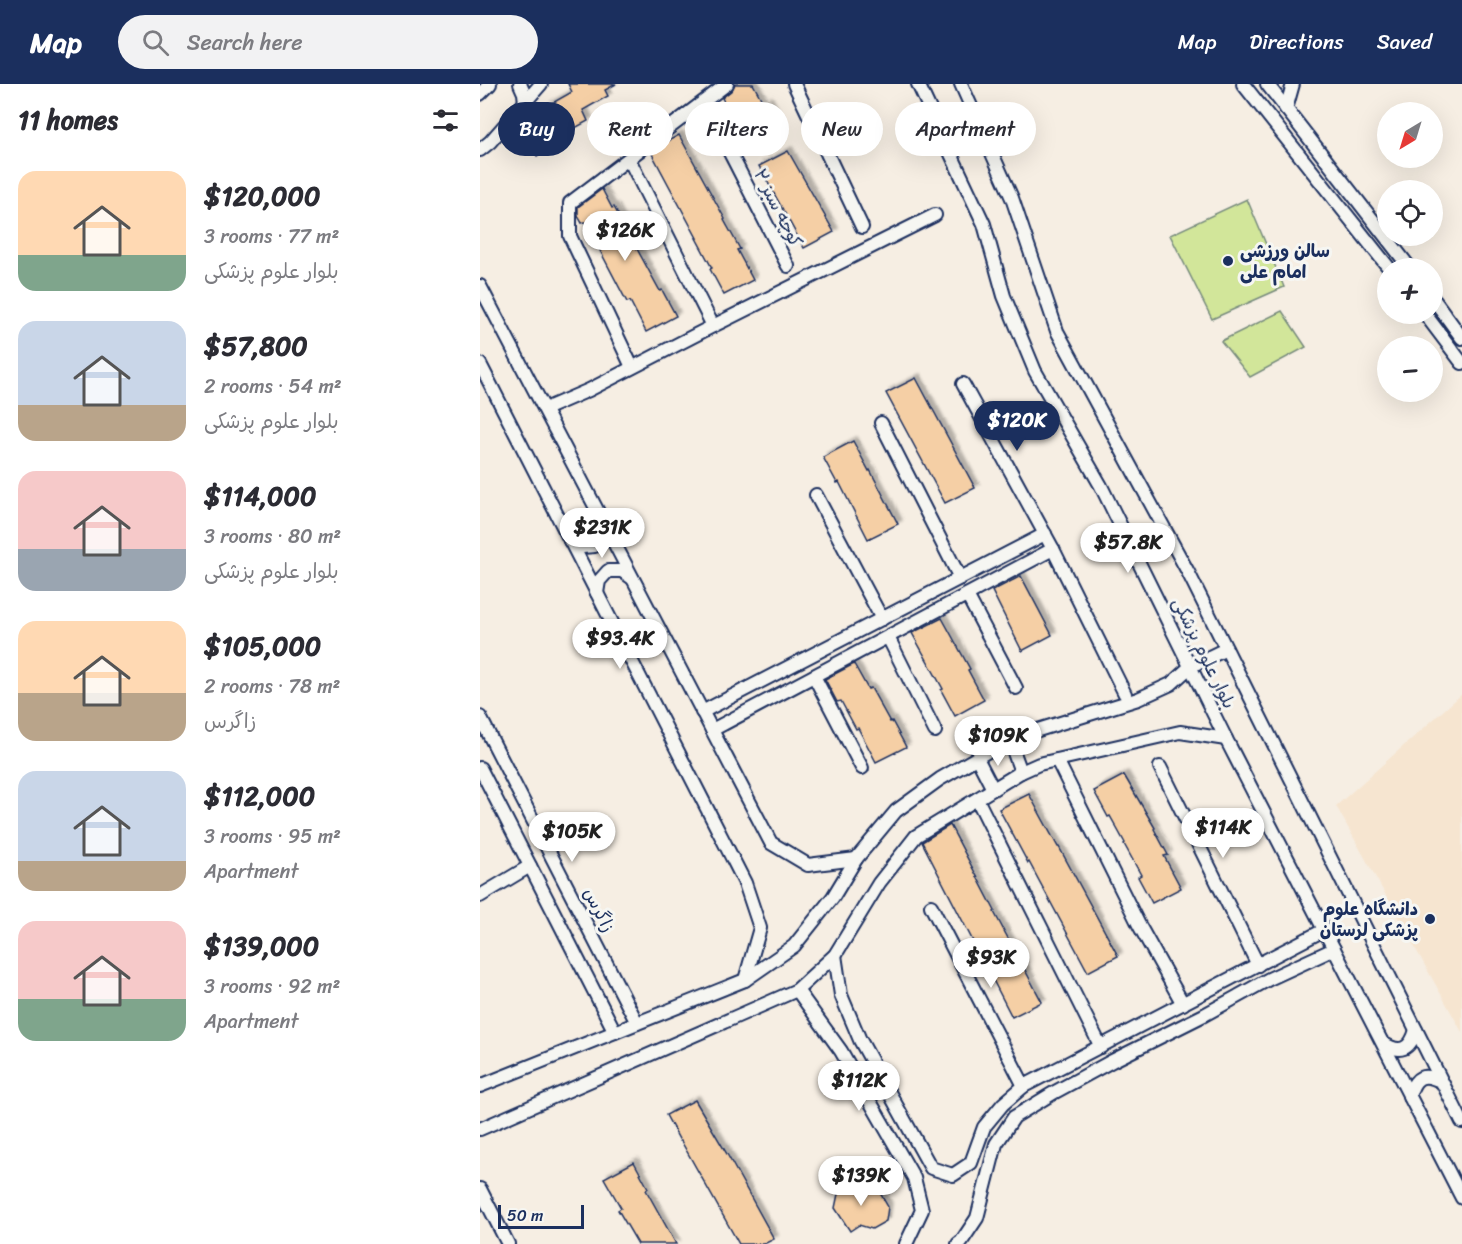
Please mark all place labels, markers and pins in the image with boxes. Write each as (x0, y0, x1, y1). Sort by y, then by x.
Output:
pin: $126K (583, 211, 667, 262)
place label: سالن ورزشی امام علی (1240, 235, 1330, 288)
marker: سالن ورزشی امام علی (1221, 254, 1235, 268)
pin: $120K (975, 401, 1059, 452)
pin: $231K (560, 508, 644, 559)
pin: $57.8K (1079, 523, 1177, 574)
pin: $93.4K (571, 619, 669, 670)
pin: $109K (956, 716, 1040, 767)
pin: $114K (1181, 808, 1265, 859)
pin: $105K (530, 812, 614, 863)
place label: دانشگاه علوم پزشکی لرستان (1320, 893, 1419, 946)
marker: دانشگاه علوم پزشکی لرستان (1423, 912, 1437, 926)
pin: $93K (955, 938, 1027, 989)
pin: $112K (817, 1061, 901, 1112)
pin: $139K (819, 1156, 903, 1207)

